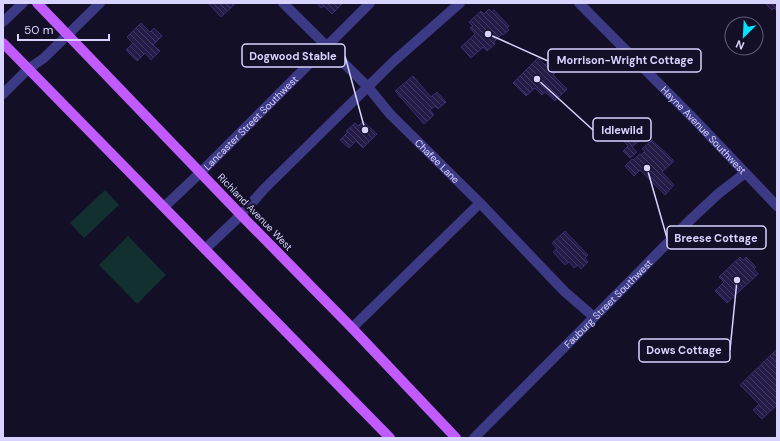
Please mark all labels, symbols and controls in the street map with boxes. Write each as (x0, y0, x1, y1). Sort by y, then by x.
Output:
scale bar (18, 16, 109, 42)
north arrow (724, 16, 764, 56)
text: 50 m (24, 22, 53, 38)
text: N (733, 37, 746, 53)
callout: Dogwood Stable (242, 44, 345, 67)
text: Dogwood Stable (249, 49, 337, 63)
callout: Morrison-Wright Cottage (548, 49, 701, 72)
text: Morrison-Wright Cottage (557, 53, 694, 67)
street label: Lancaster Street Southwest (201, 72, 301, 172)
street label: Hayne Avenue Southwest (658, 83, 749, 177)
callout: Idlewild (593, 118, 651, 141)
text: Idlewild (601, 123, 643, 137)
street label: Chafee Lane (412, 136, 463, 186)
street label: Richland Avenue West (215, 171, 295, 253)
callout: Breese Cottage (667, 226, 766, 249)
text: Breese Cottage (674, 231, 758, 245)
street label: Fauburg Street Southwest (561, 256, 655, 350)
callout: Dows Cottage (639, 339, 730, 362)
text: Dows Cottage (646, 343, 722, 357)

